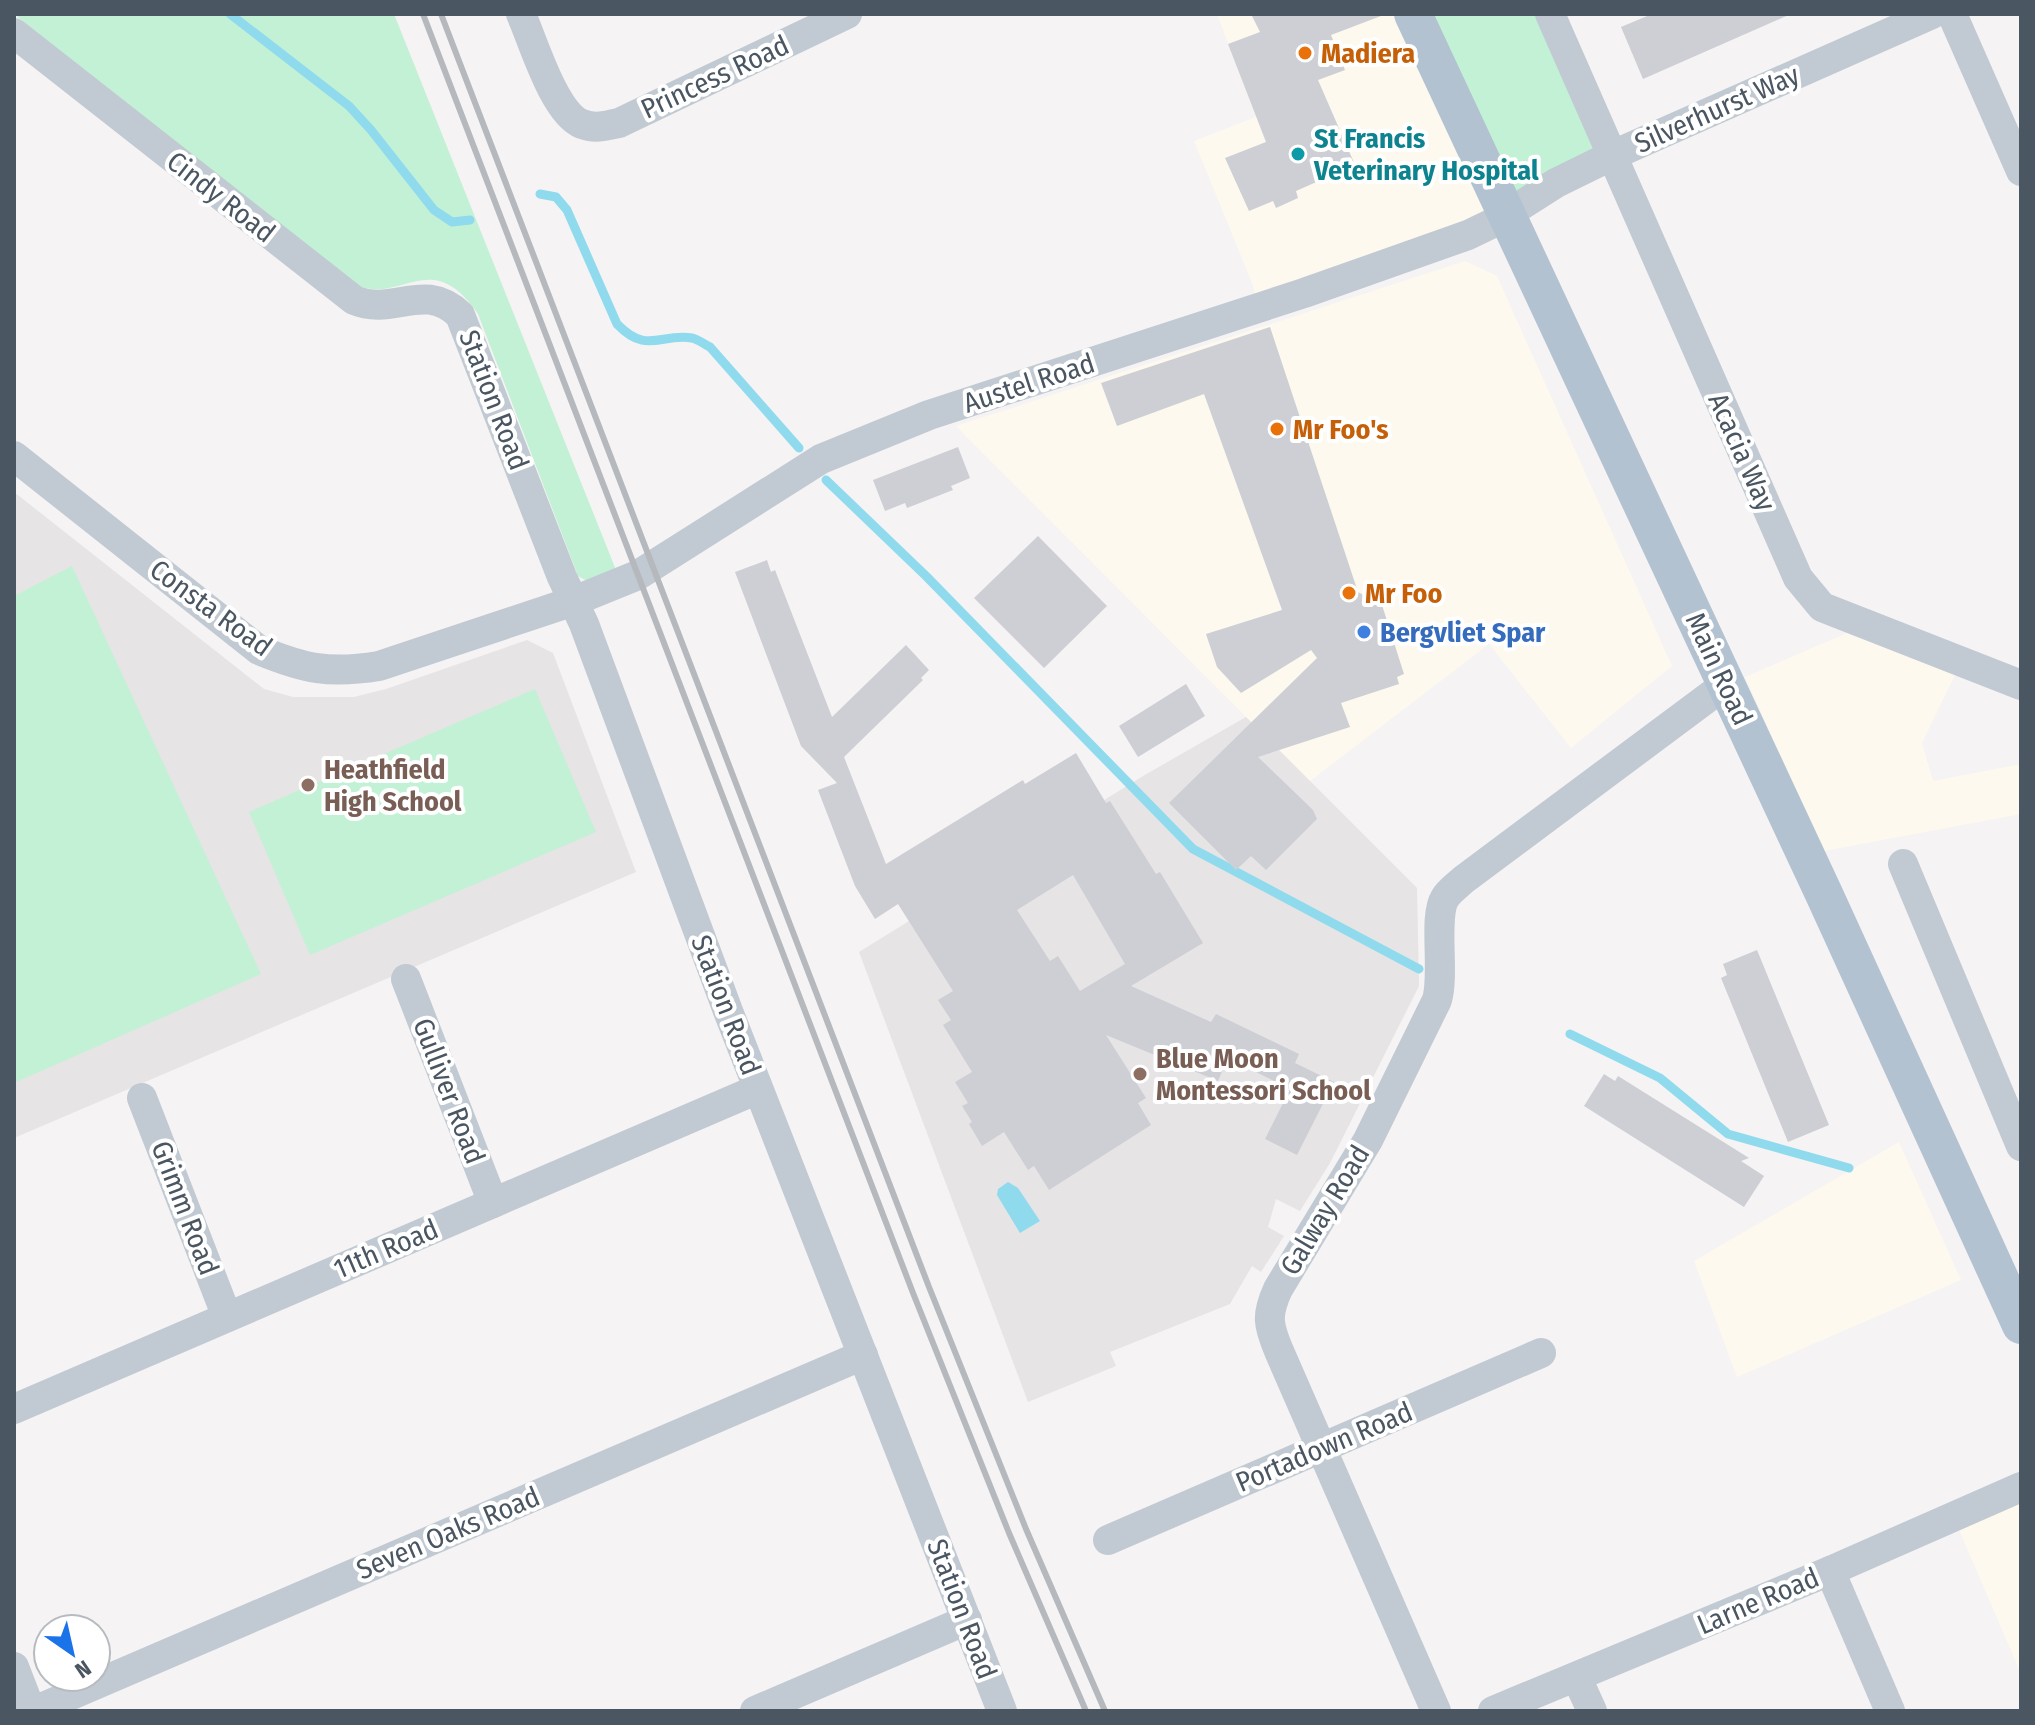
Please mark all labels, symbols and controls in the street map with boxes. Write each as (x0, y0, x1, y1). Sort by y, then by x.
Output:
street label: Princess Road (636, 28, 794, 126)
place label: Madiera (1321, 37, 1415, 70)
marker: Madiera (1296, 44, 1314, 62)
street label: Silverhurst Way (1630, 58, 1805, 160)
place label: St Francis Veterinary Hospital (1313, 122, 1539, 187)
street label: Cindy Road (160, 145, 282, 249)
marker: St Francis Veterinary Hospital (1289, 145, 1307, 163)
street label: Station Road (452, 326, 536, 474)
street label: Austel Road (959, 346, 1099, 420)
street label: Acacia Way (1701, 388, 1783, 516)
place label: Mr Foo's (1293, 413, 1388, 446)
marker: Mr Foo's (1268, 420, 1286, 438)
street label: Consta Road (144, 553, 278, 663)
place label: Mr Foo (1365, 577, 1443, 610)
marker: Mr Foo (1340, 584, 1358, 602)
street label: Main Road (1679, 608, 1759, 730)
place label: Bergvliet Spar (1380, 616, 1546, 649)
marker: Bergvliet Spar (1355, 623, 1373, 641)
place label: Heathfield High School (324, 753, 462, 818)
marker: Heathfield High School (299, 776, 317, 794)
street label: Station Road (684, 931, 768, 1079)
street label: Gulliver Road (406, 1014, 492, 1168)
place label: Blue Moon Montessori School (1156, 1042, 1371, 1107)
marker: Blue Moon Montessori School (1131, 1065, 1149, 1083)
street label: Grimm Road (144, 1136, 226, 1280)
street label: Galway Road (1273, 1139, 1377, 1281)
street label: 11th Road (329, 1212, 443, 1286)
street label: Portadown Road (1231, 1395, 1417, 1499)
street label: Seven Oaks Road (352, 1480, 544, 1586)
street label: Station Road (920, 1535, 1004, 1683)
street label: Larne Road (1692, 1561, 1824, 1641)
north arrow (32, 1613, 112, 1693)
text: N (70, 1654, 96, 1684)

